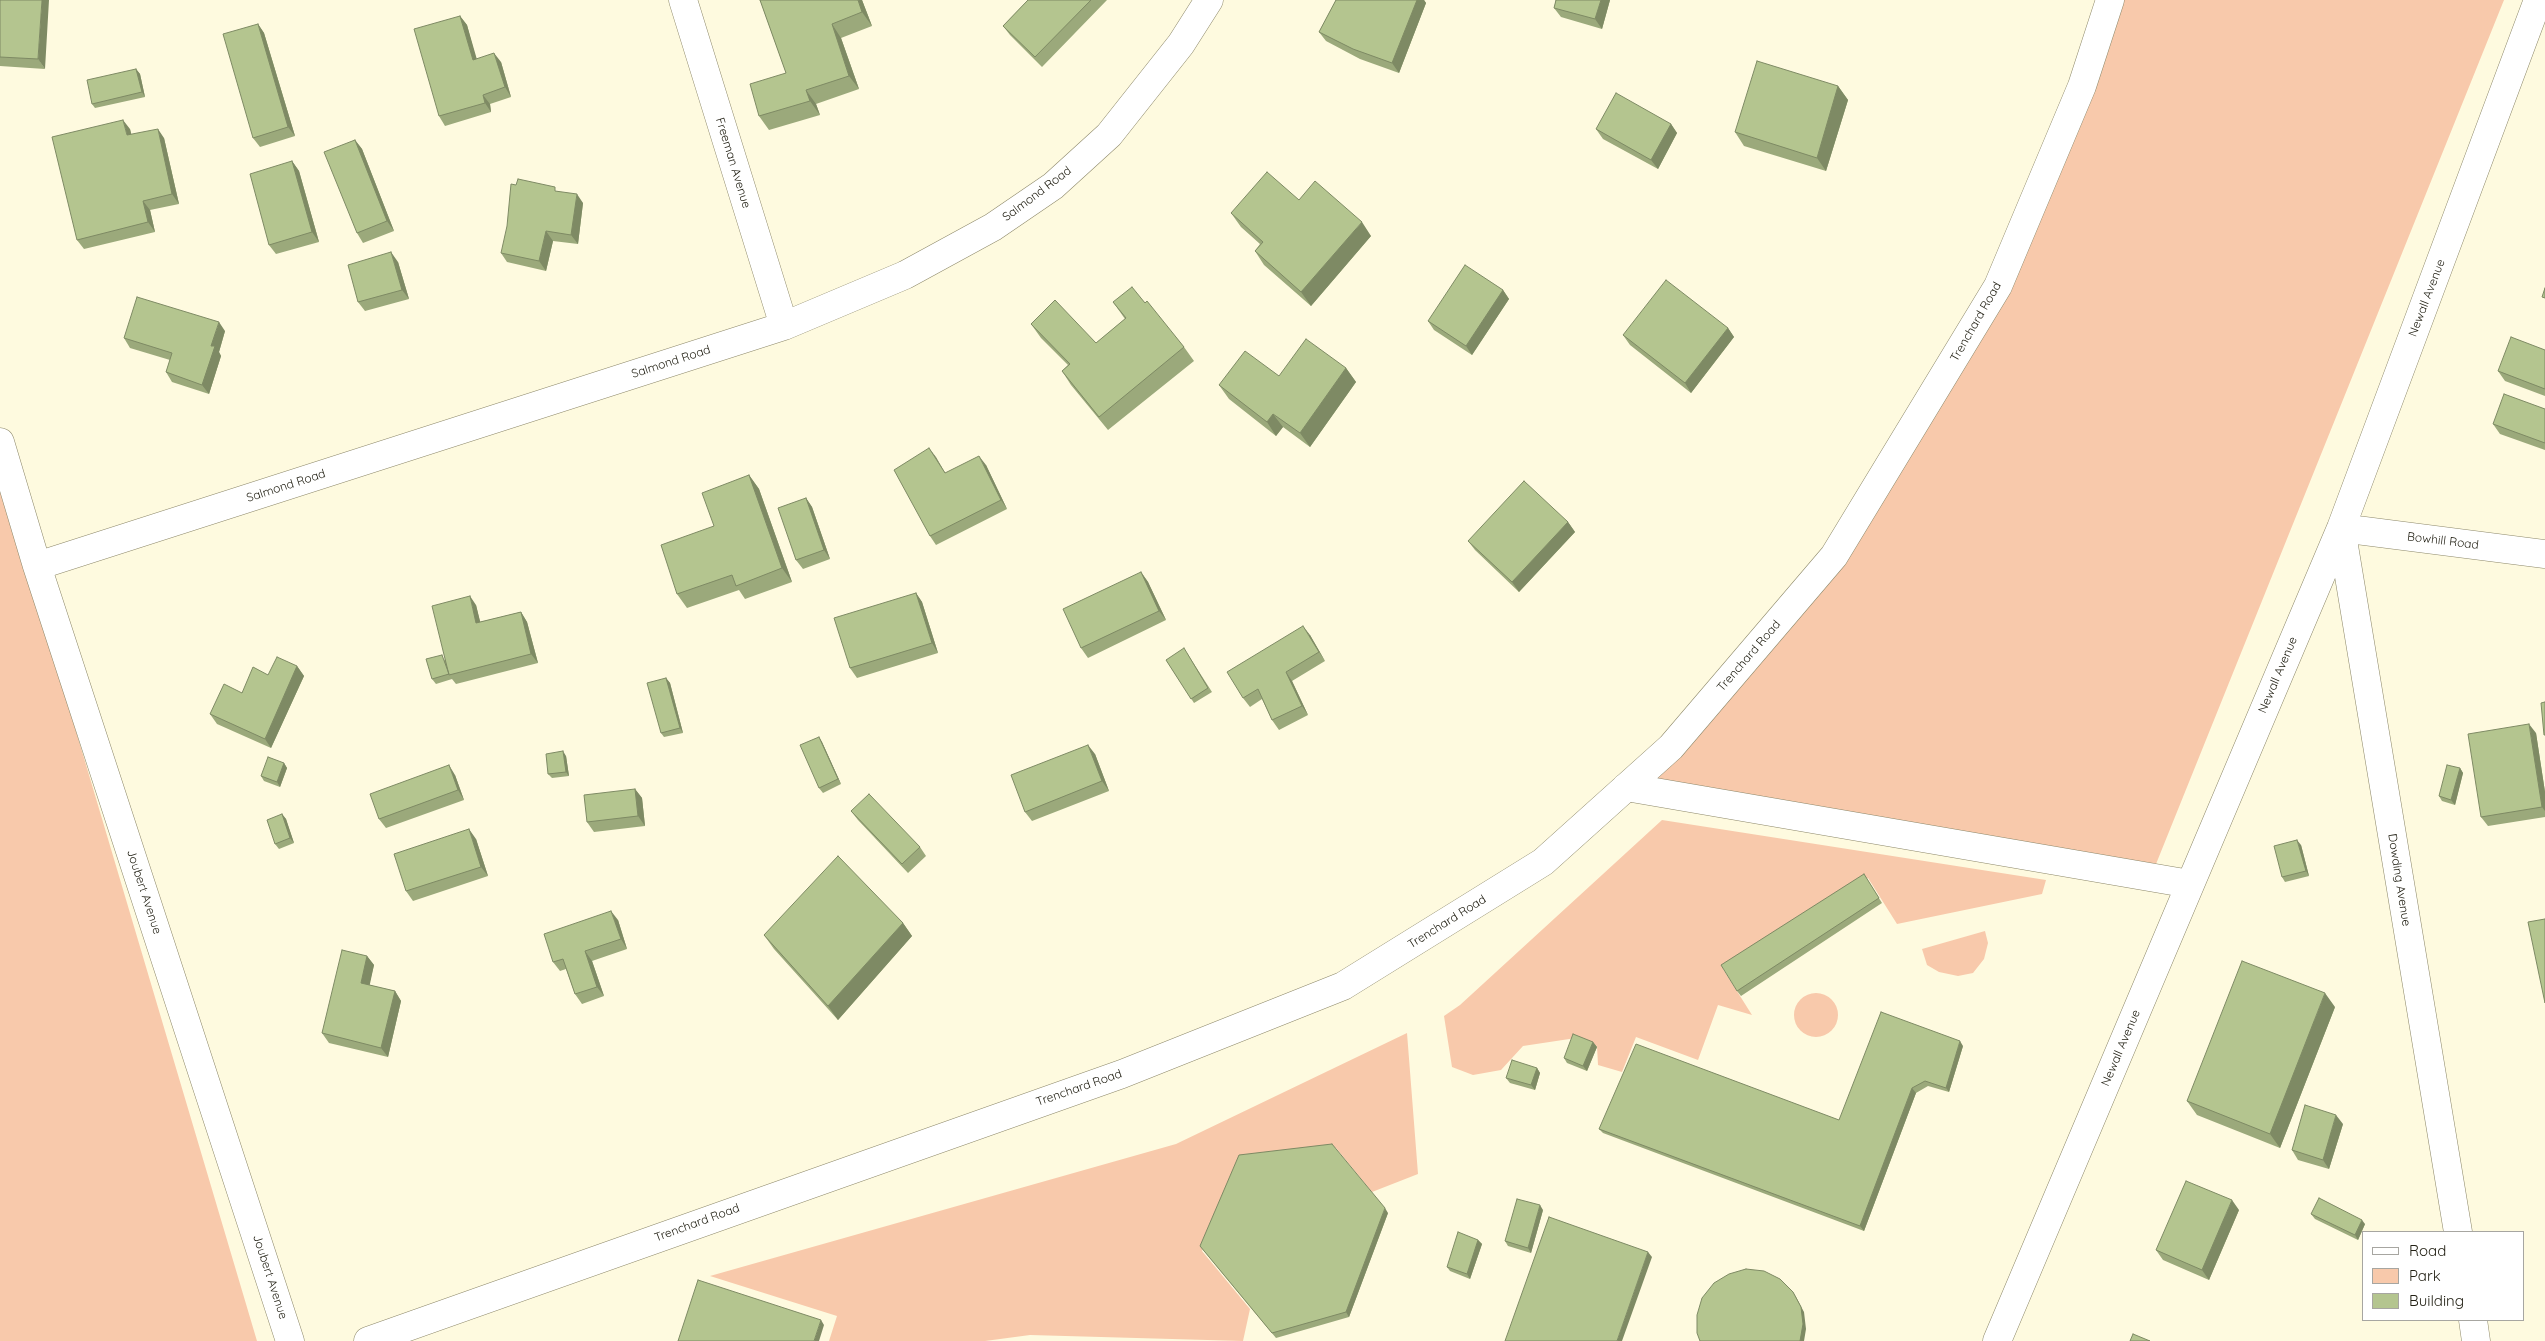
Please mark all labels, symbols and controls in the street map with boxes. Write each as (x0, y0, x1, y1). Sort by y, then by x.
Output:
street label: Freeman Avenue (712, 116, 754, 210)
street label: Salmond Road (1000, 164, 1074, 224)
street label: Newall Avenue (2406, 257, 2448, 339)
street label: Trenchard Road (1947, 280, 2005, 364)
street label: Salmond Road (630, 342, 712, 382)
street label: Salmond Road (245, 466, 327, 506)
street label: Bowhill Road (2406, 529, 2480, 553)
street label: Trenchard Road (1714, 617, 1784, 695)
street label: Newall Avenue (2255, 635, 2301, 715)
street label: Dowding Avenue (2385, 833, 2413, 927)
street label: Joubert Avenue (124, 848, 164, 936)
street label: Trenchard Road (1405, 892, 1489, 952)
street label: Newall Avenue (2098, 1008, 2144, 1088)
street label: Trenchard Road (1034, 1067, 1124, 1109)
street label: Trenchard Road (652, 1201, 742, 1245)
legend (2362, 1231, 2525, 1321)
street label: Joubert Avenue (250, 1233, 290, 1321)
text: Road (2409, 1241, 2446, 1260)
text: Park (2409, 1266, 2441, 1285)
text: Building (2409, 1291, 2464, 1310)

